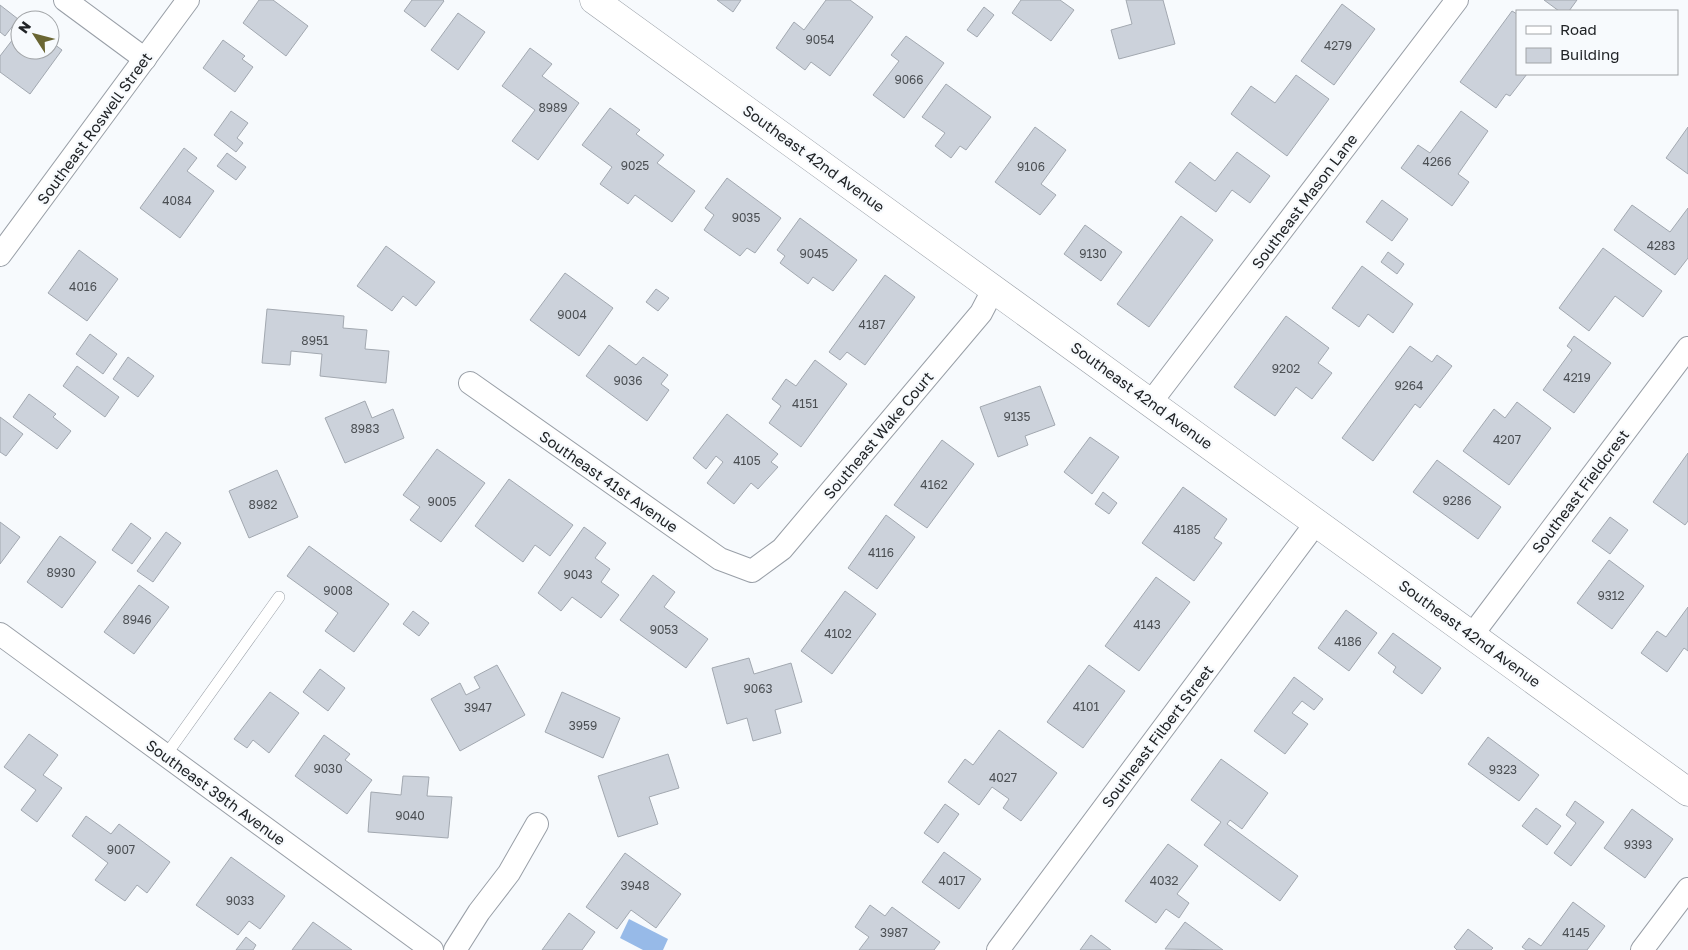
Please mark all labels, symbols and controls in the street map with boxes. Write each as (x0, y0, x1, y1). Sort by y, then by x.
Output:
north arrow (10, 10, 60, 60)
legend (1516, 10, 1678, 75)
text: N (14, 18, 34, 36)
text: Road (1560, 20, 1597, 38)
house number: 9054 (806, 32, 834, 47)
house number: 4279 (1324, 38, 1352, 53)
text: Building (1560, 45, 1620, 63)
street label: Southeast Roswell Street (33, 49, 155, 207)
house number: 9066 (894, 72, 924, 87)
house number: 8989 (538, 100, 568, 115)
street label: Southeast 42nd Avenue (740, 101, 889, 216)
street label: Southeast Mason Lane (1247, 130, 1361, 272)
house number: 4266 (1423, 154, 1451, 169)
house number: 9025 (621, 158, 649, 173)
house number: 9106 (1017, 159, 1045, 174)
house number: 4084 (162, 193, 192, 208)
house number: 9035 (732, 210, 760, 225)
house number: 4283 (1647, 238, 1675, 253)
house number: 9045 (800, 246, 829, 261)
house number: 9130 (1079, 246, 1107, 261)
house number: 4016 (69, 279, 97, 294)
house number: 9004 (557, 307, 587, 322)
house number: 4187 (859, 317, 885, 332)
house number: 8951 (301, 333, 329, 348)
street label: Southeast 42nd Avenue (1068, 338, 1217, 453)
house number: 9202 (1272, 361, 1300, 376)
street label: Southeast Wake Court (819, 368, 937, 502)
house number: 4219 (1563, 370, 1591, 385)
house number: 9036 (614, 373, 642, 388)
house number: 9264 (1395, 378, 1423, 393)
house number: 4151 (792, 396, 818, 411)
house number: 9135 (1003, 409, 1031, 424)
house number: 8983 (351, 421, 379, 436)
street label: Southeast 41st Avenue (536, 426, 682, 536)
street label: Southeast Fieldcrest (1528, 426, 1632, 556)
house number: 4207 (1493, 432, 1521, 447)
house number: 4105 (733, 453, 761, 468)
house number: 4162 (920, 477, 948, 492)
house number: 9286 (1443, 493, 1471, 508)
house number: 9005 (427, 494, 457, 509)
house number: 8982 (249, 497, 277, 512)
house number: 4185 (1173, 522, 1201, 537)
house number: 4116 (868, 545, 894, 560)
house number: 8930 (46, 565, 76, 580)
house number: 9043 (563, 567, 593, 582)
street label: Southeast 42nd Avenue (1396, 576, 1545, 691)
house number: 9008 (323, 583, 353, 598)
house number: 9312 (1597, 588, 1625, 603)
house number: 8946 (122, 612, 152, 627)
house number: 4143 (1133, 617, 1161, 632)
house number: 9053 (650, 622, 678, 637)
house number: 4102 (824, 626, 852, 641)
house number: 4186 (1334, 634, 1362, 649)
street label: Southeast Filbert Street (1098, 661, 1216, 811)
house number: 9063 (744, 681, 772, 696)
house number: 4101 (1073, 699, 1099, 714)
house number: 3947 (464, 700, 492, 715)
house number: 3959 (569, 718, 597, 733)
street label: Southeast 39th Avenue (143, 735, 289, 849)
house number: 9030 (313, 761, 343, 776)
house number: 9323 (1489, 762, 1517, 777)
house number: 4027 (989, 770, 1017, 785)
house number: 9040 (395, 808, 425, 823)
house number: 9393 (1624, 837, 1652, 852)
house number: 9007 (107, 842, 135, 857)
house number: 4017 (939, 873, 965, 888)
house number: 4032 (1150, 873, 1178, 888)
house number: 3948 (621, 878, 649, 893)
house number: 9033 (226, 893, 254, 908)
house number: 3987 (880, 925, 908, 940)
house number: 4145 (1562, 925, 1590, 940)

